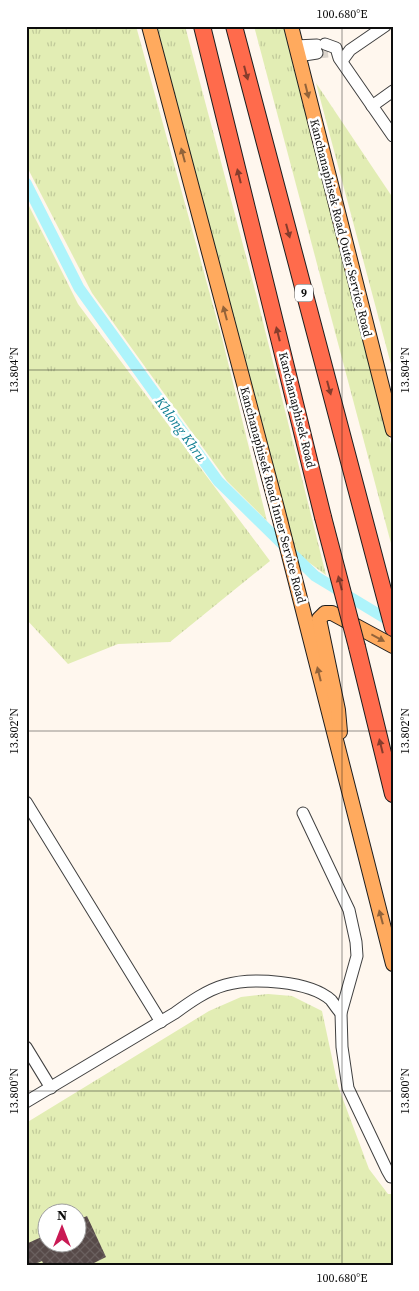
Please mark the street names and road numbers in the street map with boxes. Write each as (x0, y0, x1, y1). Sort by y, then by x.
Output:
street label: Kanchanaphisek Road Outer Service Road (306, 117, 376, 339)
road number: 9 (295, 284, 313, 302)
street label: Kanchanaphisek Road (275, 350, 319, 470)
street label: Kanchanaphisek Road Inner Service Road (236, 385, 310, 605)

